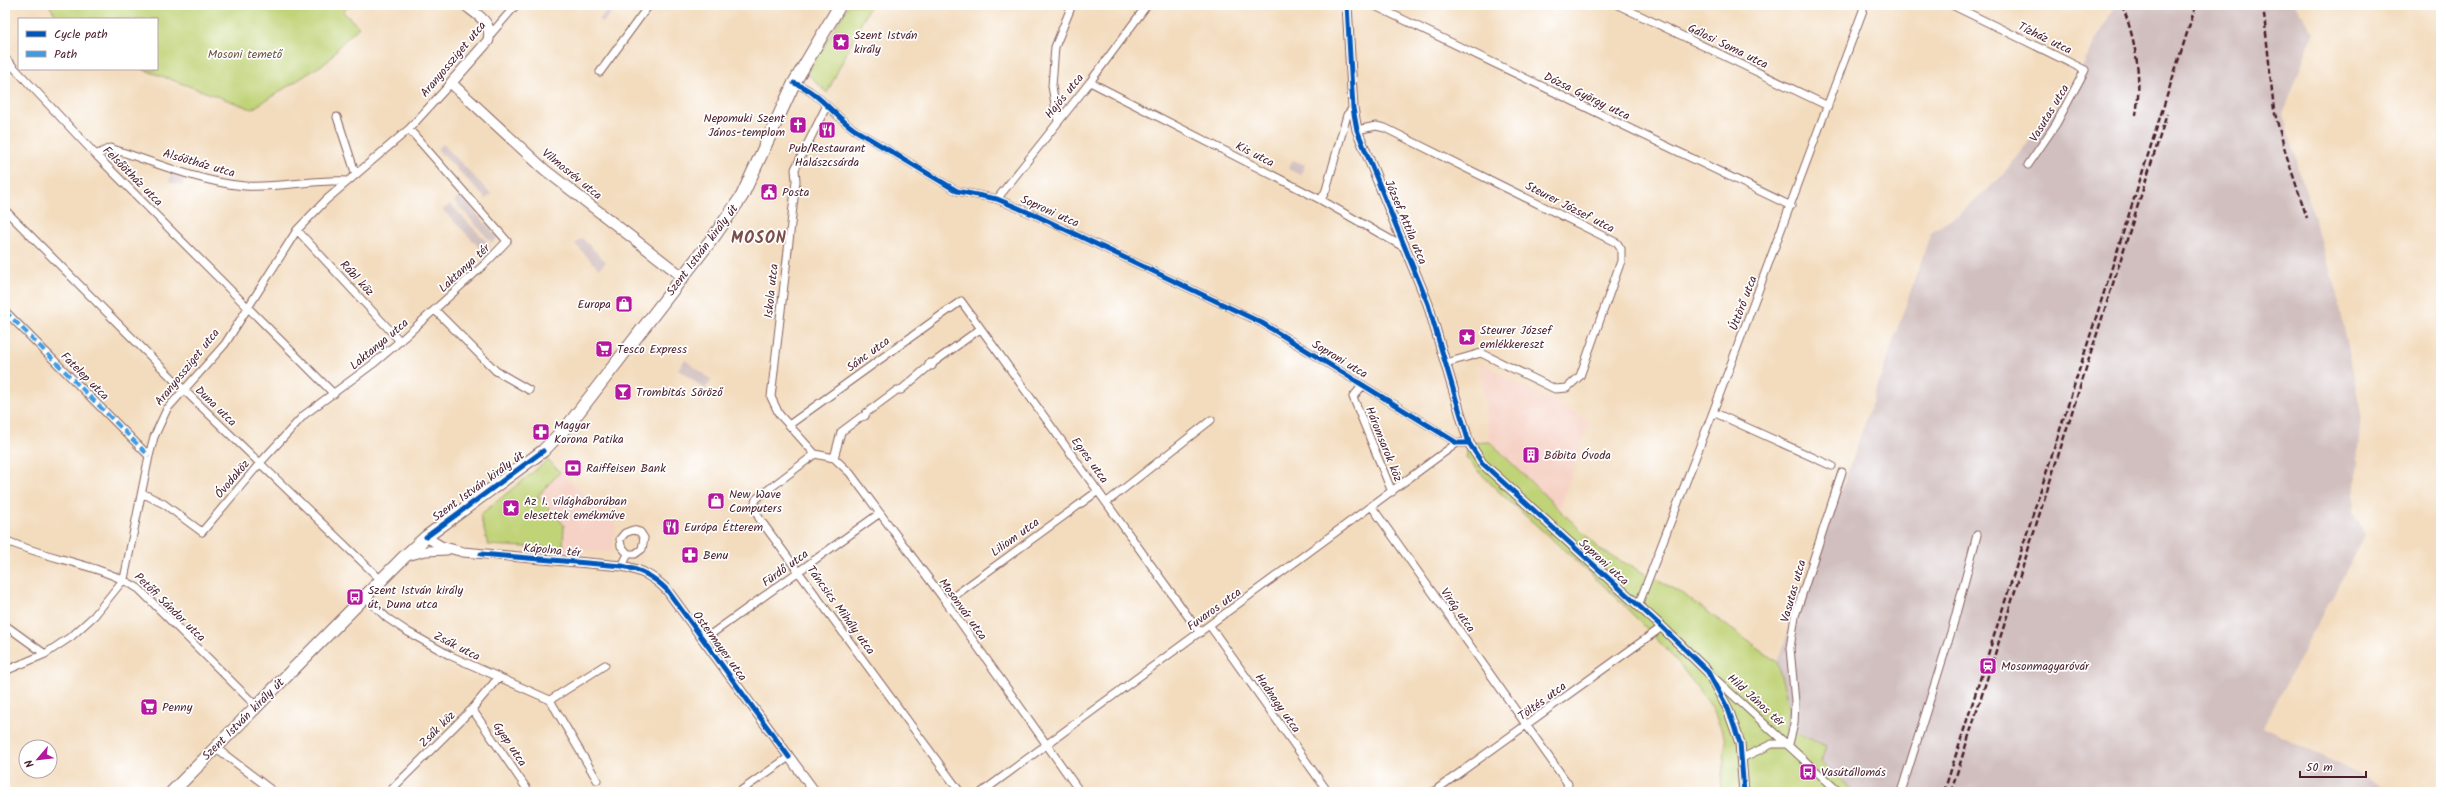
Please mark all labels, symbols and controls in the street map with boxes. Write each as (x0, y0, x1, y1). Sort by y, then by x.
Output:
street label: Aranyossziget utca (416, 17, 491, 102)
street label: Tízház utca (2014, 17, 2075, 60)
legend (18, 18, 158, 70)
street label: Gálosi Soma utca (1684, 19, 1772, 74)
text: Cycle path (54, 25, 108, 44)
place label: Szent István király (854, 26, 918, 59)
place icon: Szent István király (831, 32, 851, 52)
text: Path (54, 45, 77, 64)
park label: Mosoni temető (208, 45, 284, 64)
street label: Dózsa György utca (1540, 67, 1633, 126)
street label: Hajós utca (1040, 69, 1089, 123)
street label: Vasutas utca (2025, 80, 2074, 146)
place label: Nepomuki Szent János-templom (704, 109, 785, 142)
church icon: Nepomuki Szent János-templom (788, 115, 808, 135)
restaurant icon: Pub/Restaurant Halászcsárda (817, 120, 837, 140)
street label: Kis utca (1232, 137, 1278, 172)
place label: Pub/Restaurant Halászcsárda (788, 139, 866, 172)
street label: Felsőötház utca (98, 142, 167, 211)
street label: Alsóötház utca (160, 144, 238, 183)
street label: Vilmosrév utca (537, 144, 606, 205)
street label: József Attila utca (1379, 177, 1432, 268)
street label: Steurer József utca (1522, 177, 1618, 238)
public building icon: Posta (759, 182, 779, 202)
place label: Posta (782, 183, 810, 202)
street label: Soproni utca (1017, 190, 1083, 233)
street label: Szent István király út (662, 200, 743, 300)
district label: MOSON (731, 226, 787, 251)
street label: Laktanya tér (434, 239, 495, 297)
street label: Rábl köz (335, 256, 378, 301)
street label: Iskola utca (759, 263, 784, 319)
street label: Úttörő utca (1724, 273, 1763, 333)
shop icon: Europa (614, 294, 634, 314)
place label: Europa (577, 295, 611, 314)
street label: Laktanya utca (346, 314, 413, 375)
place label: Steurer József emlékkereszt (1480, 321, 1553, 354)
street label: Aranyossziget utca (150, 324, 225, 410)
place icon: Steurer József emlékkereszt (1457, 327, 1477, 347)
street label: Sánc utca (842, 332, 894, 377)
street label: Soproni utca (1308, 335, 1372, 384)
supermarket icon: Tesco Express (594, 339, 614, 359)
place label: Tesco Express (617, 340, 687, 359)
street label: Fatelep utca (56, 348, 114, 405)
street label: Duna utca (190, 382, 241, 431)
bar icon: Trombitás Söröző (613, 382, 633, 402)
place label: Trombitás Söröző (636, 383, 724, 402)
street label: Háromsarok köz (1360, 404, 1407, 485)
place label: Magyar Korona Patika (554, 416, 624, 449)
pharmacy icon: Magyar Korona Patika (531, 422, 551, 442)
street label: Egres utca (1066, 433, 1113, 488)
building icon: Bóbita Óvoda (1521, 445, 1541, 465)
street label: Szent István király út (428, 446, 529, 526)
place label: Bóbita Óvoda (1544, 446, 1611, 465)
street label: Óvodaköz (210, 456, 254, 503)
bank icon: Raiffeisen Bank (563, 458, 583, 478)
place label: Raiffeisen Bank (586, 459, 666, 478)
place label: New Wave Computers (729, 485, 782, 518)
shop icon: New Wave Computers (706, 491, 726, 511)
place label: Az I. világháborúban elesettek emékműve (524, 492, 627, 525)
place icon: Az I. világháborúban elesettek emékműve (501, 498, 521, 518)
street label: Liliom utca (987, 513, 1044, 562)
restaurant icon: Európa Étterem (661, 517, 681, 537)
place label: Európa Étterem (684, 518, 763, 537)
street label: Soproni utca (1574, 534, 1633, 591)
street label: Kápolna tér (522, 539, 582, 563)
pharmacy icon: Benu (680, 545, 700, 565)
street label: Fürdő utca (758, 545, 813, 592)
place label: Benu (703, 546, 728, 565)
street label: Vasutas utca (1775, 557, 1812, 625)
street label: Táncsics Mihály utca (802, 562, 880, 659)
street label: Petőfi Sándor utca (130, 568, 210, 647)
street label: Mosonvár utca (934, 574, 992, 645)
place label: Szent István király út, Duna utca (368, 581, 463, 614)
street label: Fuvaros utca (1183, 583, 1246, 636)
street label: Virág utca (1435, 584, 1480, 637)
bus stop icon: Szent István király út, Duna utca (345, 587, 365, 607)
street label: Ostermayer utca (688, 607, 752, 686)
street label: Zsák utca (430, 627, 484, 666)
station icon: Mosonmagyaróvár (1978, 656, 1998, 676)
place label: Mosonmagyaróvár (2001, 657, 2090, 676)
street label: Hadnagy utca (1250, 669, 1305, 737)
street label: Hild János tér (1723, 669, 1789, 732)
street label: Szent István király út (198, 673, 289, 765)
street label: Töltés utca (1514, 677, 1571, 726)
supermarket icon: Penny (139, 697, 159, 717)
place label: Penny (162, 698, 193, 717)
street label: Zsák köz (415, 707, 460, 752)
street label: Gyep utca (488, 718, 532, 771)
north arrow (18, 739, 58, 779)
scale bar (2300, 753, 2366, 779)
text: N (20, 756, 40, 771)
text: 50 m (2306, 758, 2333, 777)
bus stop icon: Vasútállomás (1798, 762, 1818, 782)
place label: Vasútállomás (1821, 763, 1886, 782)

